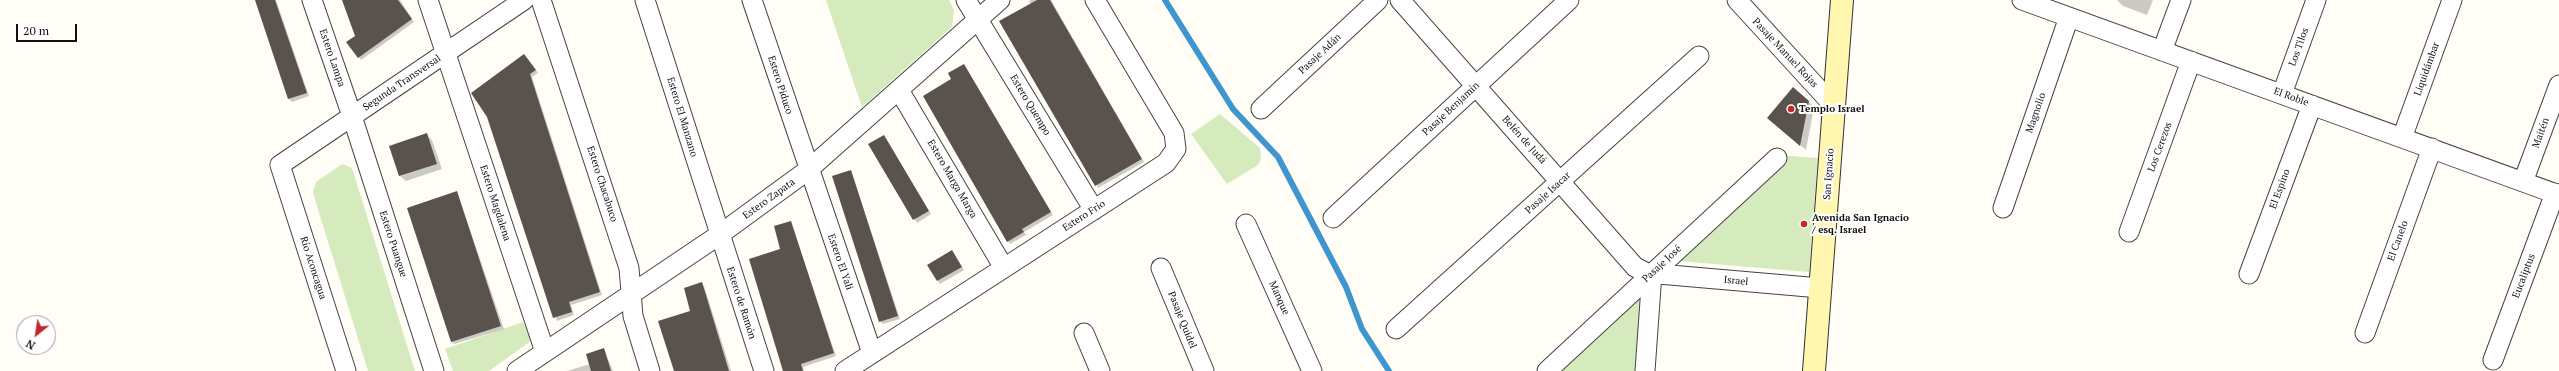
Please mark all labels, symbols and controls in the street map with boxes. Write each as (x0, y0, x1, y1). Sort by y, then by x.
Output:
scale bar (18, 16, 79, 42)
street label: Pasaje Manuel Rojas (1750, 16, 1820, 90)
text: 20 m (23, 23, 49, 38)
street label: Los Tilos (2287, 26, 2311, 68)
street label: Estero Lampa (316, 27, 348, 89)
street label: Pasaje Adán (1296, 31, 1344, 77)
street label: Liquidámbar (2412, 40, 2442, 98)
street label: Segunda Transversal (361, 52, 443, 114)
street label: Estero Piduco (765, 54, 795, 116)
street label: Estero Quempo (1007, 72, 1053, 138)
street label: Estero El Manzano (664, 76, 700, 158)
street label: Pasaje Benjamín (1420, 80, 1482, 138)
street label: El Roble (2272, 85, 2310, 109)
street label: Magnolio (2023, 91, 2049, 135)
place label: Templo Israel (1799, 103, 1865, 115)
marker: Templo Israel (1786, 104, 1796, 114)
street label: Belén de Judá (1499, 114, 1549, 166)
street label: Maitén (2530, 116, 2552, 150)
street label: Los Cerezos (2145, 120, 2175, 174)
street label: Estero Marga Marga (925, 138, 979, 220)
street label: Estero Chacabuco (584, 145, 620, 223)
street label: San Ignacio (1821, 148, 1837, 200)
street label: Estero Magdalena (477, 163, 513, 243)
street label: El Espino (2267, 167, 2293, 211)
street label: Pasaje Isacar (1523, 169, 1573, 217)
street label: Estero Zapata (741, 176, 797, 222)
street label: Estero Frio (1060, 198, 1108, 234)
street label: Estero Puangue (377, 209, 409, 279)
place label: Avenida San Ignacio / esq. Israel (1812, 212, 1909, 236)
marker: Avenida San Ignacio / esq. Israel (1799, 219, 1809, 229)
street label: El Canelo (2385, 219, 2411, 263)
street label: Estero El Yali (825, 232, 855, 292)
street label: Río Aconcagua (297, 235, 329, 301)
street label: Pasaje José (1640, 243, 1684, 285)
street label: Eucaliptus (2510, 252, 2538, 300)
street label: Estero de Ramón (724, 265, 758, 341)
street label: Israel (1723, 274, 1749, 288)
street label: Manque (1266, 279, 1292, 317)
street label: Pasaje Quidel (1165, 290, 1199, 350)
north arrow (16, 315, 56, 355)
text: N (23, 336, 38, 353)

